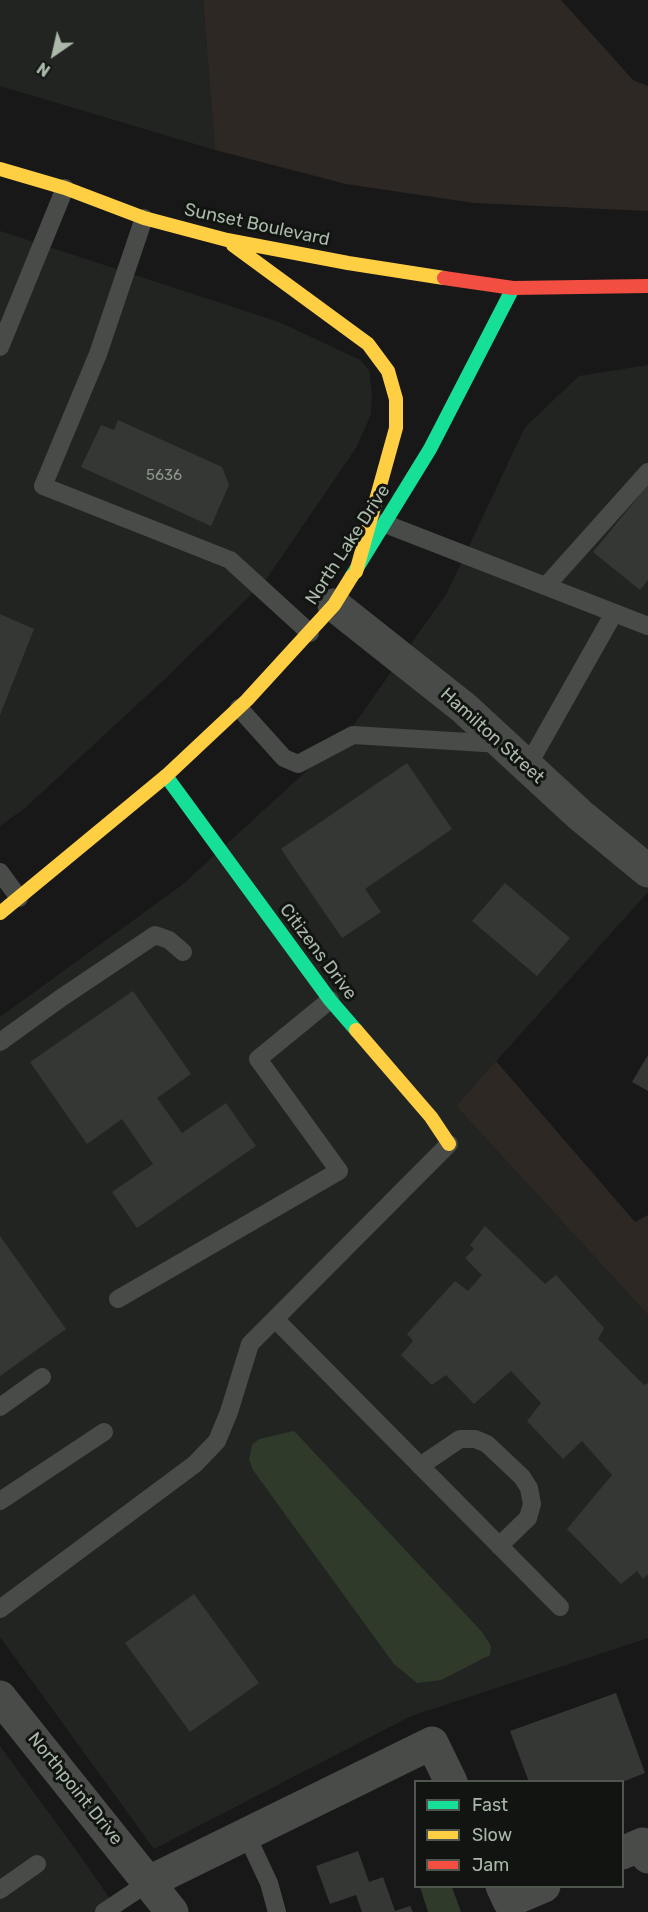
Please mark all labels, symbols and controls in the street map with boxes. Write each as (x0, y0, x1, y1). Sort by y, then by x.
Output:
north arrow (24, 24, 84, 84)
text: N (34, 58, 54, 80)
street label: Sunset Boulevard (182, 199, 332, 251)
house number: 5636 (146, 467, 182, 485)
street label: North Lake Drive (301, 481, 395, 609)
street label: Hamilton Street (436, 684, 548, 788)
street label: Citizens Drive (275, 900, 361, 1004)
street label: Northpoint Drive (23, 1728, 127, 1850)
legend (414, 1780, 624, 1888)
text: Fast (472, 1794, 508, 1816)
text: Slow (472, 1824, 512, 1846)
text: Jam (472, 1854, 509, 1876)

